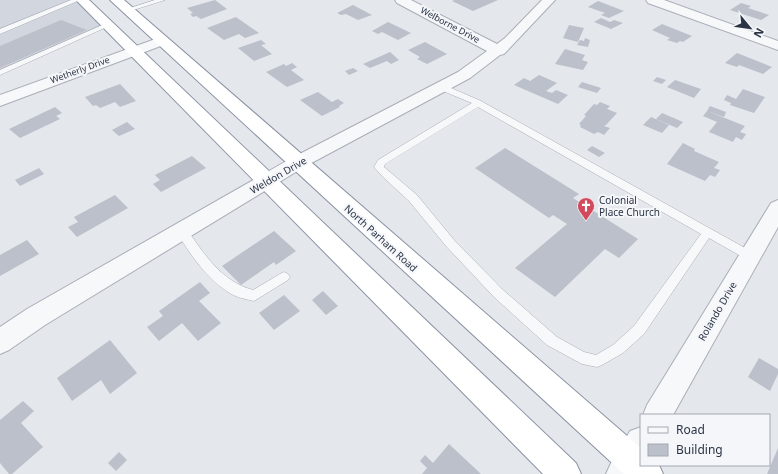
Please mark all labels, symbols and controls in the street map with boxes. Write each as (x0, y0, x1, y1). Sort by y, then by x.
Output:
street label: Welborne Drive (418, 3, 482, 46)
north arrow (730, 8, 770, 48)
text: N (750, 26, 768, 41)
street label: Wetherly Drive (48, 53, 111, 86)
street label: Weldon Drive (247, 153, 309, 197)
place label: Colonial Place Church (599, 193, 660, 219)
church icon: Colonial Place Church (576, 196, 596, 221)
street label: North Parham Road (341, 201, 421, 275)
street label: Rolando Drive (694, 279, 740, 343)
legend (640, 414, 770, 466)
text: Road (676, 421, 705, 438)
text: Building (676, 441, 723, 458)

